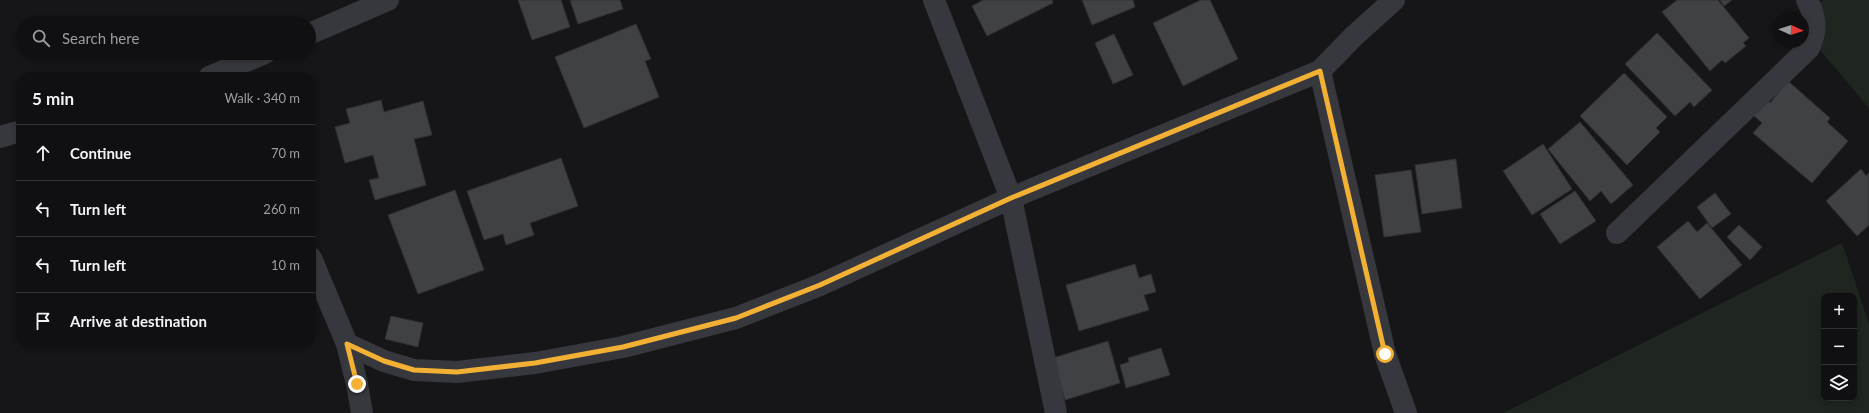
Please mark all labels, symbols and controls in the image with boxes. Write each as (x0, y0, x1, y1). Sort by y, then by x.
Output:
north arrow (1773, 12, 1809, 48)
search box (16, 16, 316, 60)
icon: search (30, 27, 52, 49)
text: Search here (62, 29, 139, 47)
text: 5 min (32, 88, 74, 109)
text: Walk · 340 m (224, 90, 300, 106)
icon: ahead (32, 142, 54, 164)
text: Continue (70, 144, 131, 162)
text: 70 m (271, 145, 300, 161)
icon: left (32, 198, 54, 220)
text: Turn left (70, 200, 126, 218)
text: 260 m (263, 201, 300, 217)
icon: left (32, 254, 54, 276)
text: Turn left (70, 256, 126, 274)
text: 10 m (271, 257, 300, 273)
map controls (1821, 293, 1857, 401)
button: + (1821, 293, 1857, 329)
icon: arrive (32, 310, 54, 332)
text: Arrive at destination (70, 312, 207, 330)
button: − (1821, 329, 1857, 365)
route start (1376, 345, 1394, 363)
button: layers (1821, 365, 1857, 401)
route end (348, 375, 366, 393)

